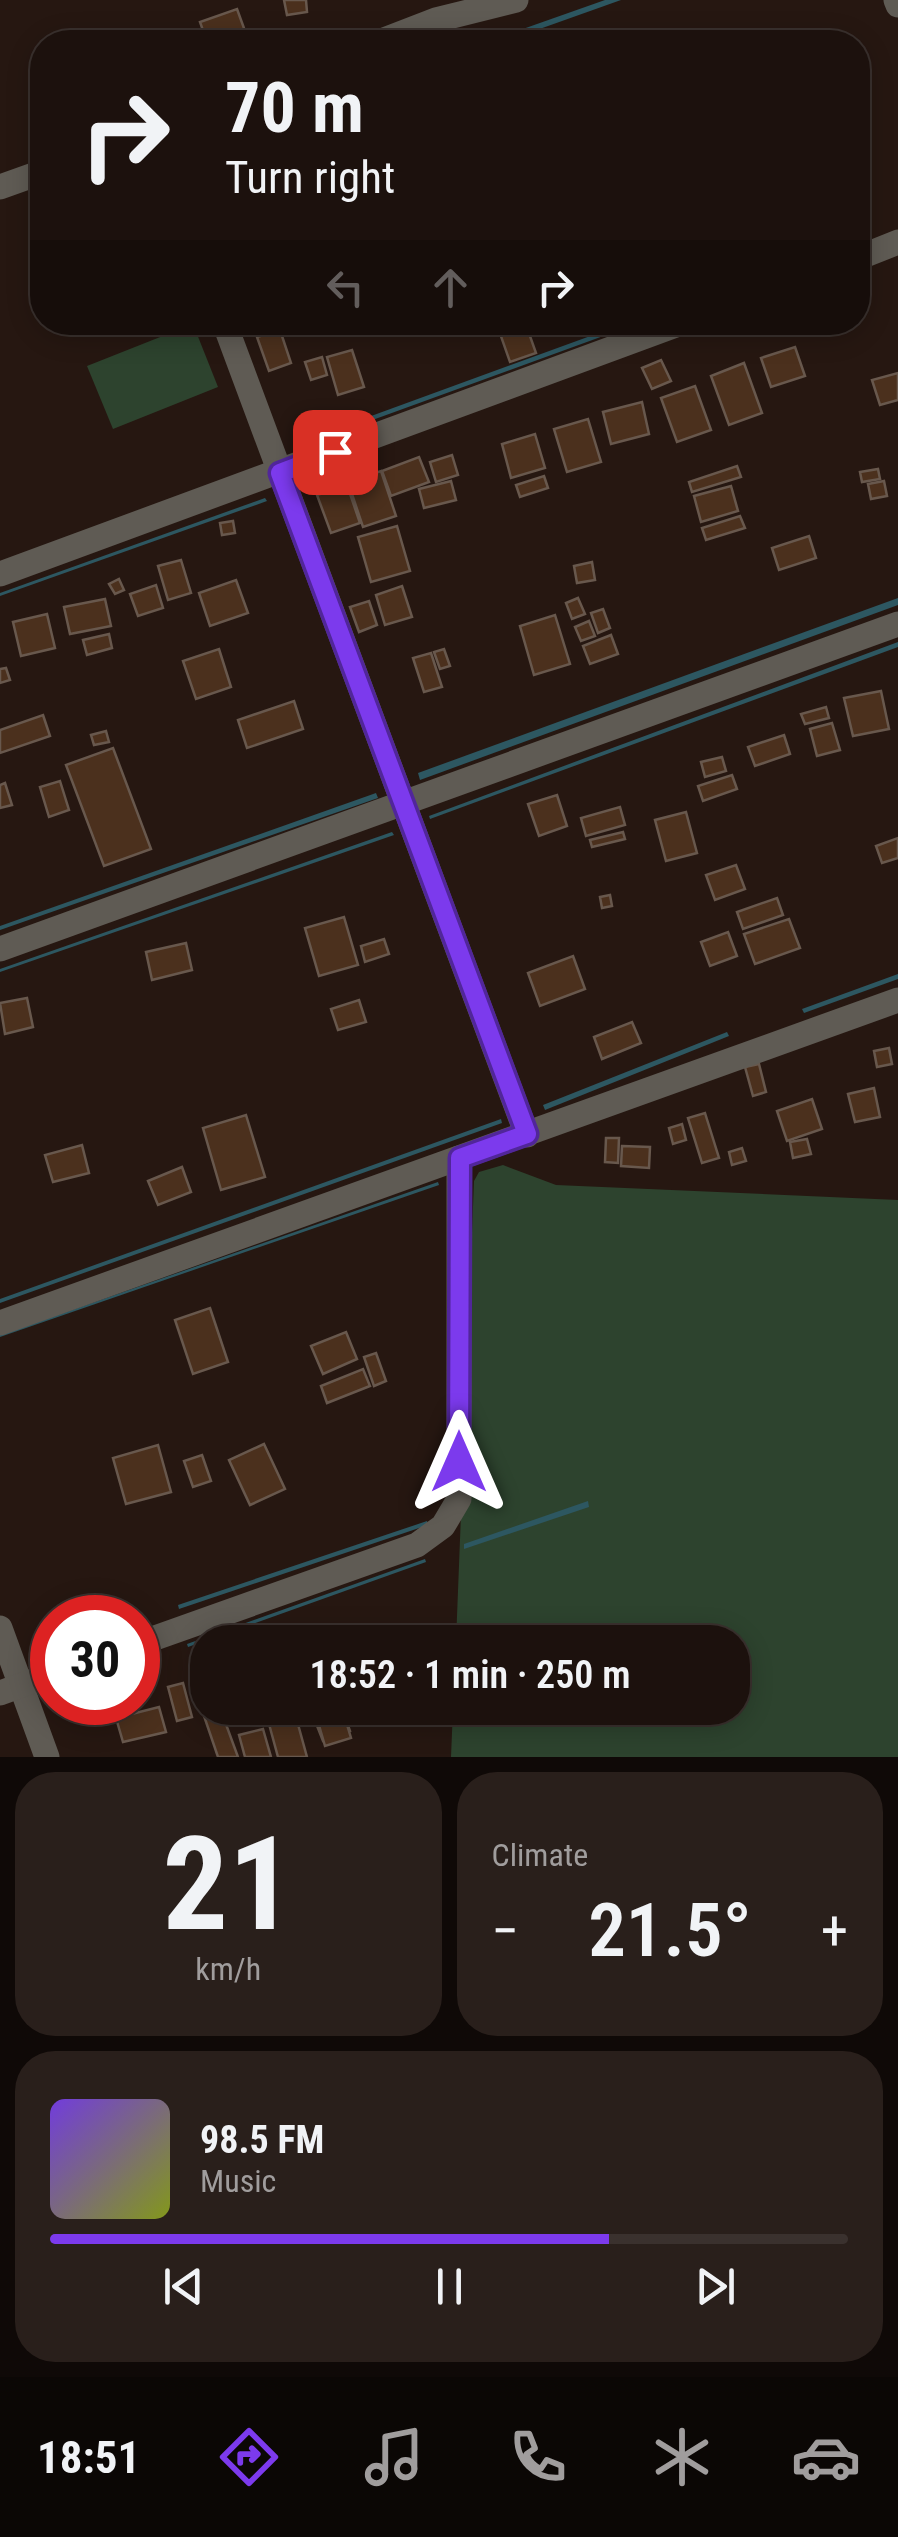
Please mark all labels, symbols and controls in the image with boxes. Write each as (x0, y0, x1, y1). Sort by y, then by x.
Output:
text: 70 m (225, 67, 364, 149)
icon: right (60, 70, 190, 200)
text: Turn right (225, 151, 395, 204)
icon: left (318, 260, 373, 315)
icon: ahead (423, 260, 478, 315)
icon: right (528, 260, 583, 315)
pin (293, 410, 378, 495)
icon: arrive (308, 425, 363, 480)
position arrow (407, 1410, 511, 1514)
speed limit sign: 30 (30, 1595, 160, 1725)
text: 18:52 · 1 min · 250 m (310, 1653, 630, 1697)
text: 21 (163, 1808, 294, 1961)
text: Climate (492, 1836, 588, 1874)
text: 21.5° (588, 1886, 752, 1974)
text: − (492, 1899, 519, 1963)
text: + (821, 1899, 848, 1963)
text: km/h (195, 1950, 261, 1988)
text: 98.5 FM (200, 2118, 324, 2162)
text: Music (200, 2162, 276, 2200)
icon: previous (156, 2259, 211, 2314)
icon: pause (422, 2259, 477, 2314)
icon: next (688, 2259, 743, 2314)
icon: directions (214, 2422, 284, 2492)
icon: music (359, 2422, 429, 2492)
icon: phone (503, 2422, 573, 2492)
icon: climate (647, 2422, 717, 2492)
icon: car (791, 2422, 861, 2492)
text: 18:51 (37, 2431, 140, 2484)

